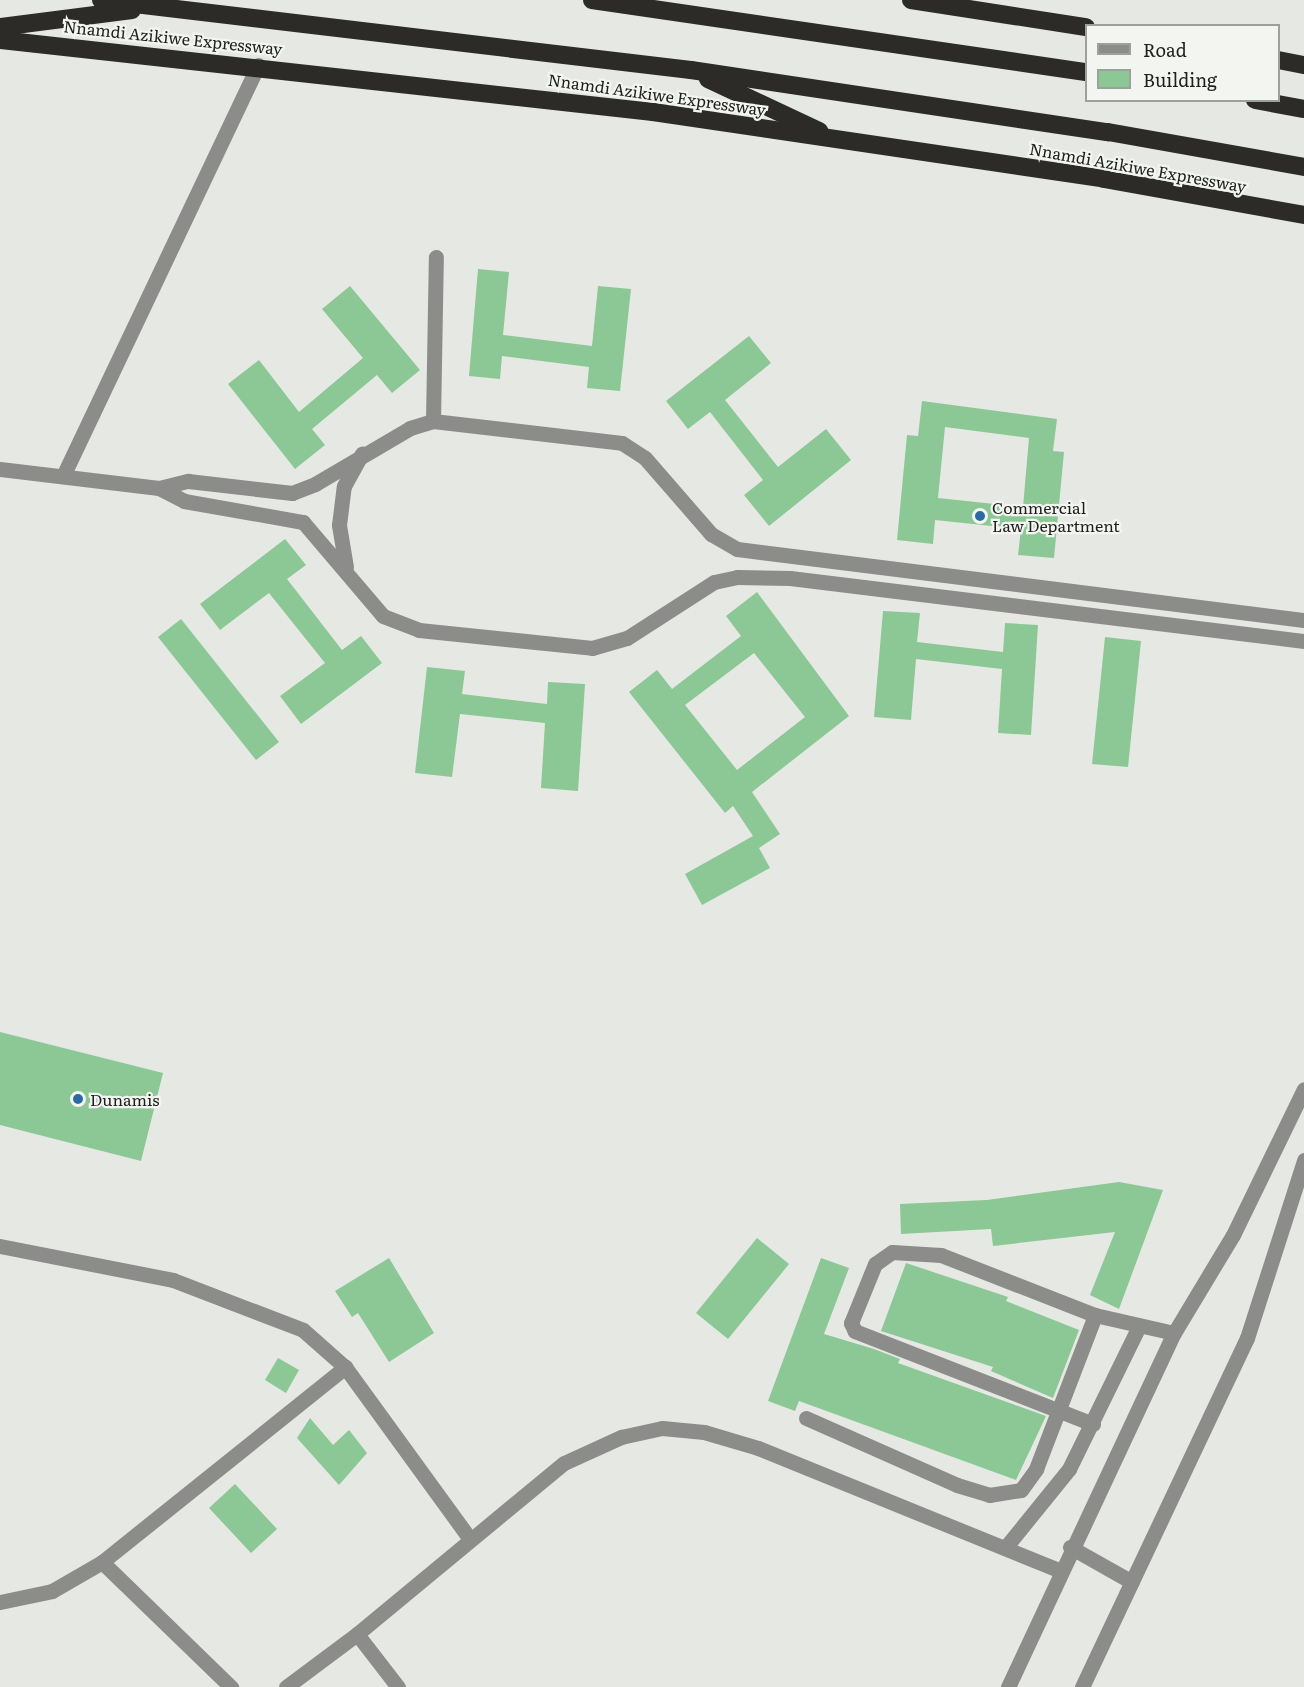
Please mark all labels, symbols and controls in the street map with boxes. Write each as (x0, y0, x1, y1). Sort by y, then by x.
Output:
street label: Nnamdi Azikiwe Expressway (63, 16, 283, 58)
legend (1085, 24, 1280, 102)
text: Road (1143, 36, 1187, 63)
text: Building (1143, 66, 1217, 93)
street label: Nnamdi Azikiwe Expressway (547, 69, 767, 119)
street label: Nnamdi Azikiwe Expressway (1028, 138, 1248, 196)
place label: Commercial Law Department (992, 497, 1120, 535)
marker: Commercial Law Department (973, 509, 987, 523)
place label: Dunamis (90, 1089, 160, 1109)
marker: Dunamis (71, 1092, 85, 1106)

